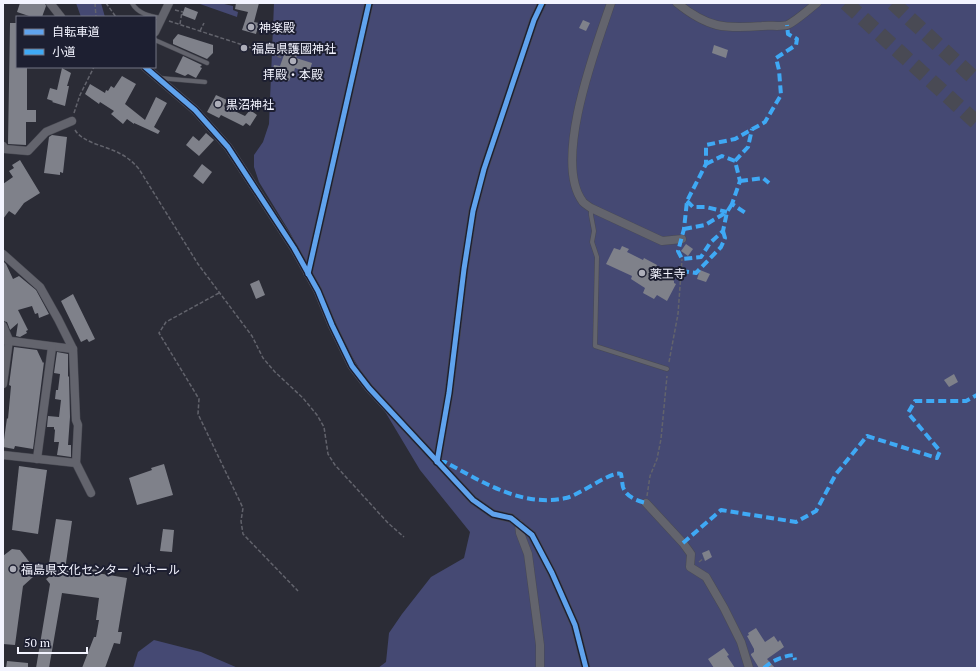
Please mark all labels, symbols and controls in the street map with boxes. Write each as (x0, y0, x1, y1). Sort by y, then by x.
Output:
legend (16, 16, 156, 68)
place label: 神楽殿 (259, 20, 295, 35)
marker: 神楽殿 (246, 22, 256, 32)
text: 自転車道 (52, 24, 100, 39)
place label: 福島県護國神社 (252, 41, 336, 56)
marker: 福島県護國神社 (239, 43, 249, 53)
text: 小道 (52, 44, 76, 59)
marker: 拝殿・本殿 (288, 56, 298, 66)
place label: 拝殿・本殿 (263, 67, 323, 82)
place label: 黒沼神社 (226, 97, 274, 112)
marker: 黒沼神社 (213, 99, 223, 109)
place label: 薬王寺 (650, 266, 686, 281)
marker: 薬王寺 (637, 268, 647, 278)
place label: 福島県文化センター 小ホール (21, 562, 180, 577)
marker: 福島県文化センター 小ホール (8, 564, 18, 574)
scale bar (18, 629, 87, 655)
text: 50 m (24, 635, 51, 650)

